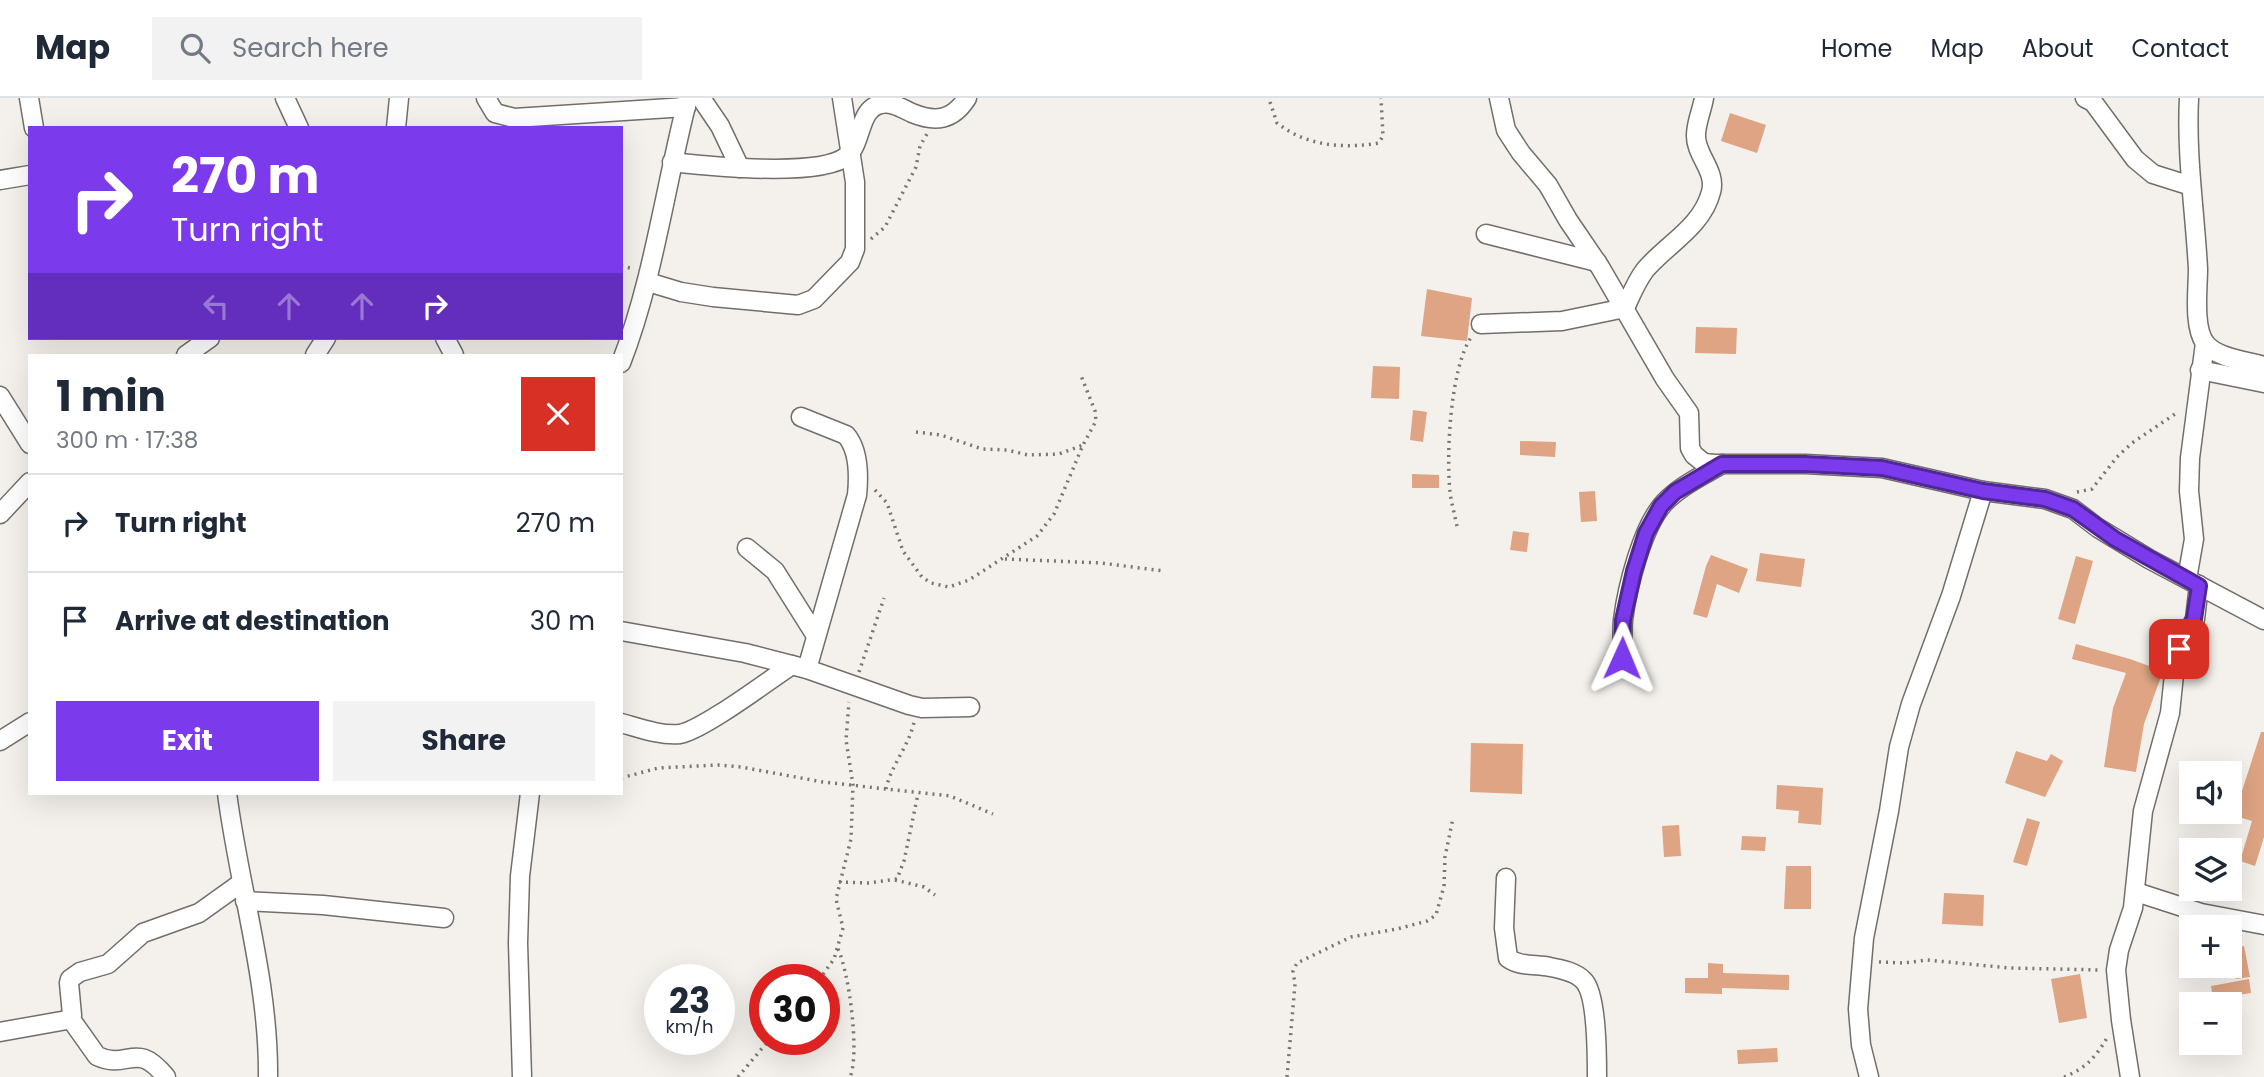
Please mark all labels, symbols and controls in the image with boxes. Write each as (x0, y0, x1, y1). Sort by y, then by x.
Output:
search box (152, 17, 642, 80)
text: Map (35, 24, 110, 71)
icon: search (176, 29, 214, 67)
text: Search here (232, 30, 389, 66)
text: Home (1821, 32, 1893, 65)
text: Map (1931, 32, 1984, 65)
text: About (2022, 32, 2093, 65)
text: Contact (2131, 32, 2229, 65)
text: 270 m (171, 142, 319, 210)
icon: right (56, 154, 147, 245)
text: Turn right (171, 207, 323, 252)
icon: left (197, 287, 235, 325)
icon: ahead (270, 287, 308, 325)
icon: ahead (343, 287, 381, 325)
icon: right (416, 287, 454, 325)
text: 1 min (56, 367, 166, 426)
button: close (521, 377, 595, 451)
text: 300 m · 17:38 (56, 424, 198, 456)
icon: right (56, 504, 94, 542)
text: Turn right (115, 505, 247, 541)
text: 270 m (516, 505, 595, 541)
icon: arrive (56, 602, 94, 640)
text: Arrive at destination (115, 603, 390, 639)
text: 30 m (530, 603, 595, 639)
pin (2149, 619, 2209, 679)
position arrow (1585, 621, 1659, 695)
icon: arrive (2160, 630, 2198, 668)
button: Exit (56, 701, 319, 781)
button: Share (333, 701, 595, 781)
map controls (2179, 761, 2242, 1055)
button: sound (2179, 761, 2242, 824)
button: layers (2179, 838, 2242, 901)
button: + (2179, 915, 2242, 978)
speed limit sign: 30 (749, 964, 840, 1055)
text: 23 (669, 976, 710, 1025)
button: − (2179, 992, 2242, 1055)
text: km/h (666, 1014, 713, 1039)

